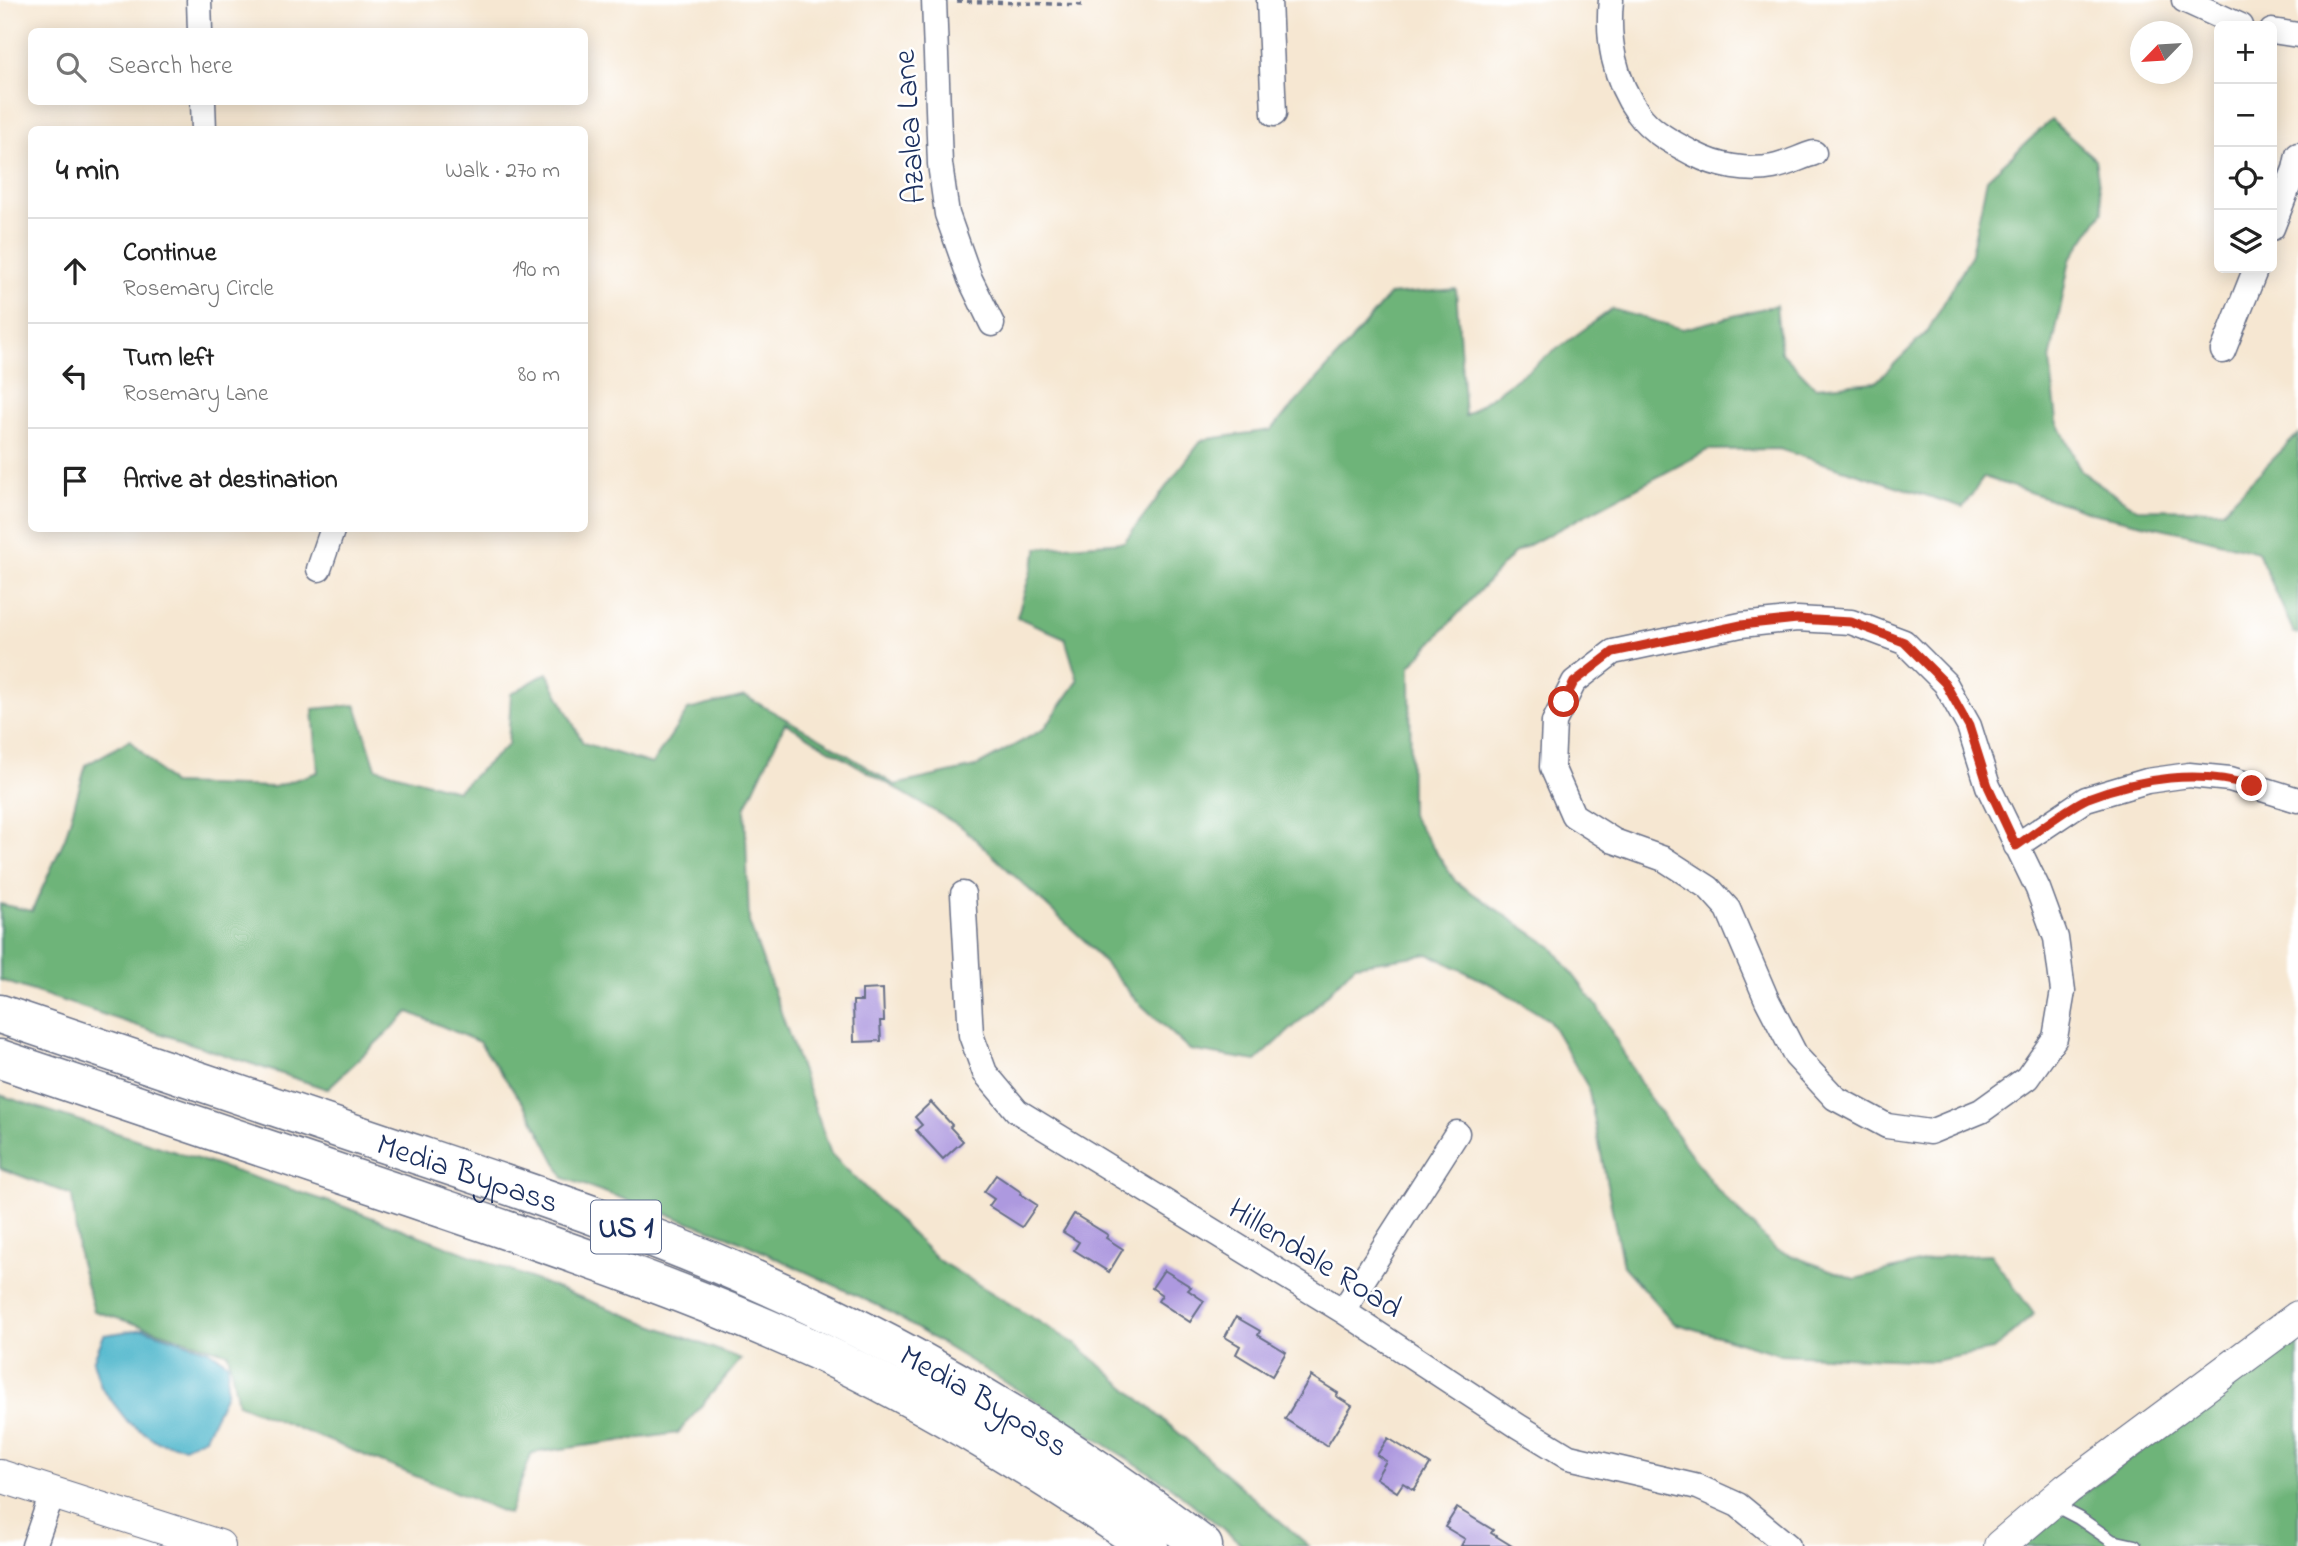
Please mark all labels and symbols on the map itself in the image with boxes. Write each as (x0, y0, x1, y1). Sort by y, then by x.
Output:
north arrow (2130, 21, 2193, 84)
street label: Azalea Lane (883, 47, 940, 206)
route start (1548, 686, 1579, 717)
route end (2236, 770, 2267, 801)
street label: Media Bypass (370, 1123, 564, 1228)
street label: Hillendale Road (1218, 1188, 1410, 1332)
road number: US 1 (591, 1200, 661, 1254)
street label: Media Bypass (890, 1334, 1077, 1471)

